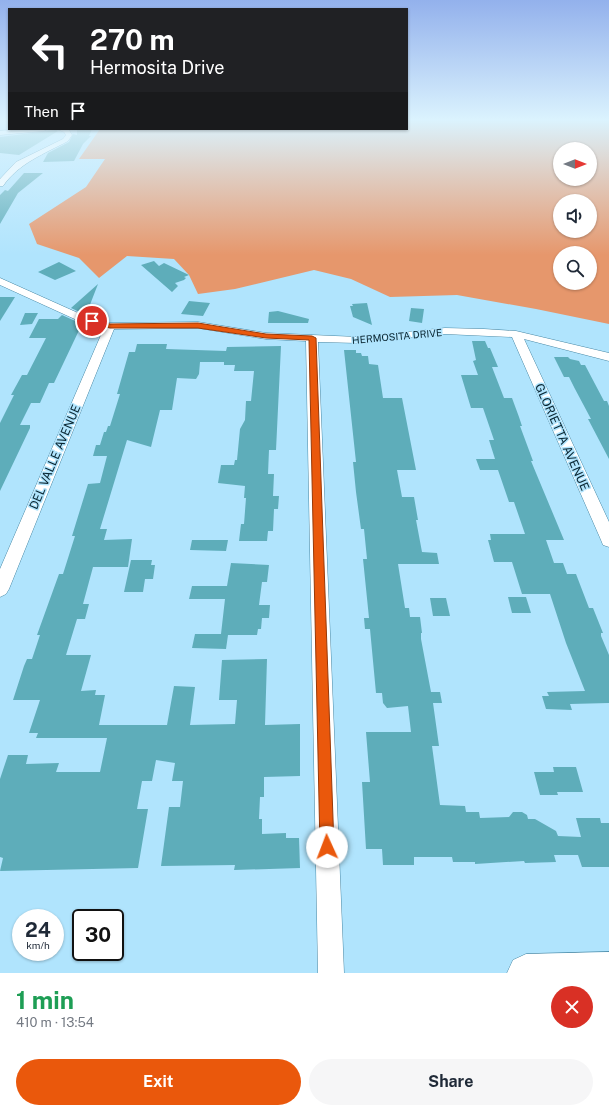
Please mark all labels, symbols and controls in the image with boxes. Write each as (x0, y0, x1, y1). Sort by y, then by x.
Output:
text: 270 m (90, 23, 174, 56)
icon: left (24, 24, 76, 76)
text: Hermosita Drive (90, 57, 225, 78)
icon: arrive (67, 100, 89, 122)
text: Then (24, 103, 59, 120)
north arrow (553, 142, 597, 186)
map controls (553, 142, 597, 290)
button: sound (553, 194, 597, 238)
button: search (553, 246, 597, 290)
pin (75, 304, 109, 338)
icon: arrive (81, 310, 103, 332)
street label: HERMOSITA DRIVE (351, 326, 443, 346)
street label: GLORIETTA AVENUE (532, 381, 592, 493)
street label: DEL VALLE AVENUE (27, 403, 83, 511)
position arrow (306, 826, 348, 868)
speed limit sign: 30 (72, 909, 124, 961)
text: 24 (25, 918, 51, 942)
text: km/h (26, 939, 50, 951)
text: 1 min (16, 986, 74, 1014)
button: close (551, 986, 593, 1028)
text: 410 m · 13:54 (16, 1015, 94, 1030)
button: Exit (16, 1059, 301, 1105)
button: Share (309, 1059, 593, 1105)

